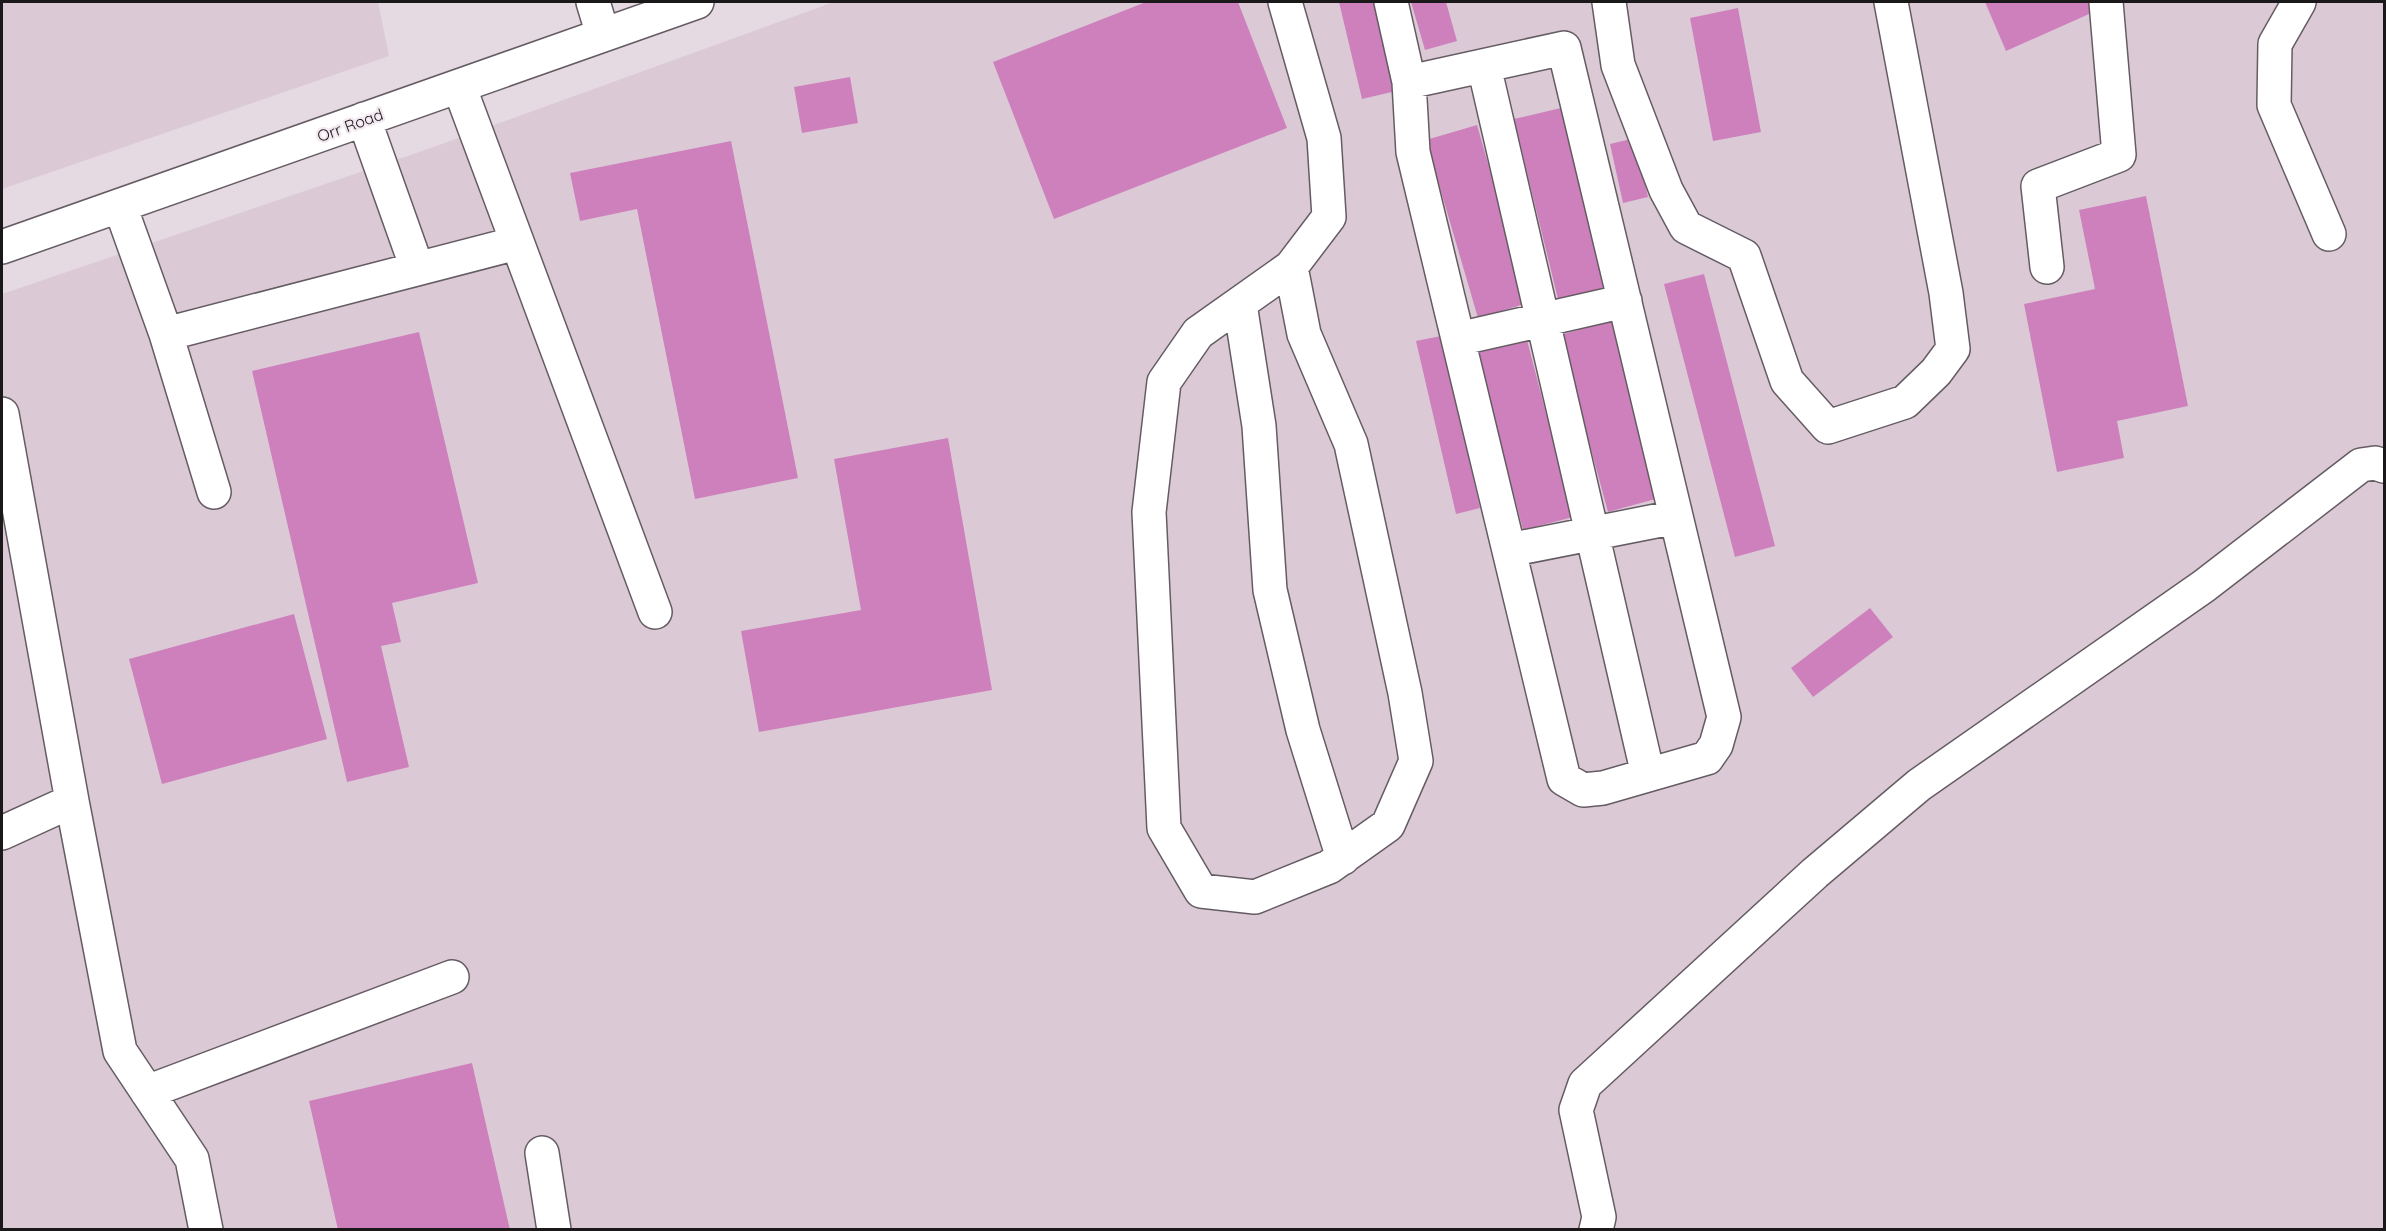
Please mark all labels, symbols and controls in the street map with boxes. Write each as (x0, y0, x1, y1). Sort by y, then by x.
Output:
street label: Orr Road (314, 104, 386, 146)

